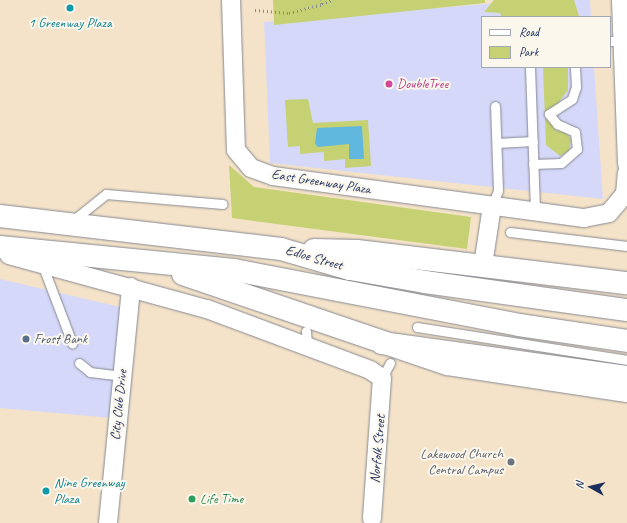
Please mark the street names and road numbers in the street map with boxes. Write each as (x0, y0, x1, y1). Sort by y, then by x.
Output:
street label: East Greenway Plaza (270, 166, 372, 198)
street label: Edloe Street (283, 242, 345, 274)
street label: City Club Drive (107, 369, 131, 441)
street label: Norfolk Street (367, 414, 389, 484)

